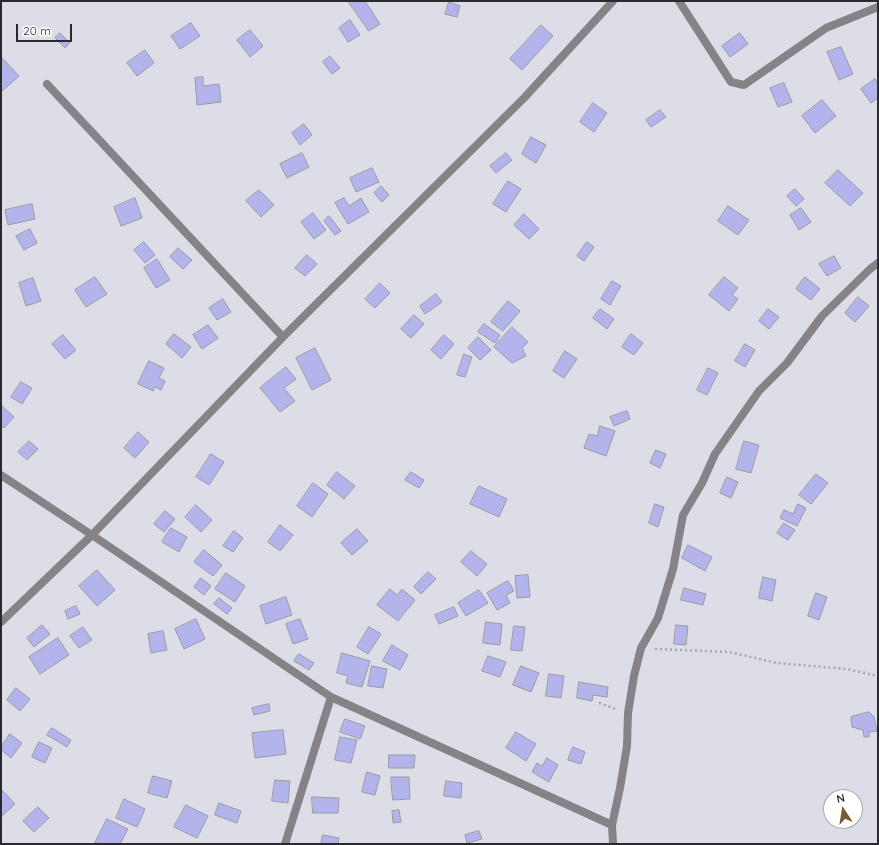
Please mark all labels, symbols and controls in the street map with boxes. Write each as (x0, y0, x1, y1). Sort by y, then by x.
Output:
scale bar (18, 16, 74, 42)
text: 20 m (23, 23, 51, 38)
north arrow (823, 789, 863, 829)
text: N (835, 791, 846, 806)

